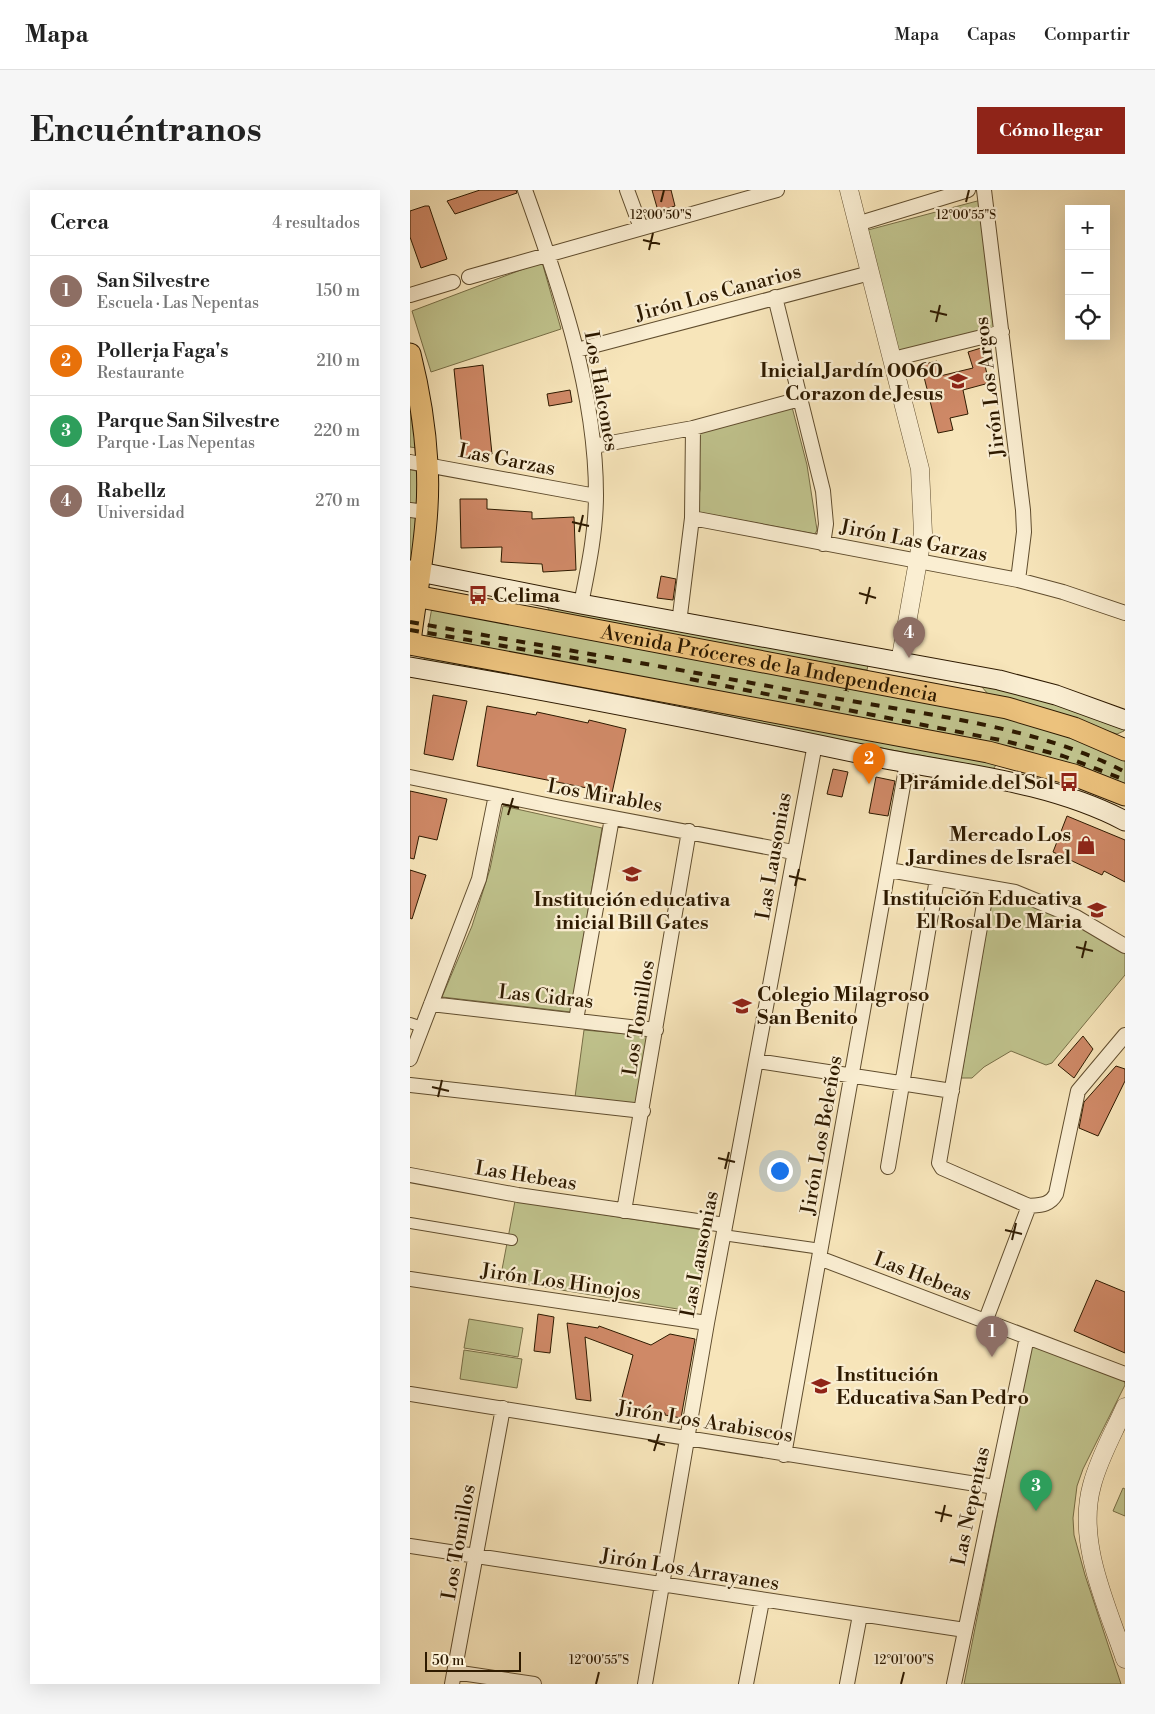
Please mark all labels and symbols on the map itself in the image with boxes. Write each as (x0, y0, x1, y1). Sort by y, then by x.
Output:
text: 12°00'50"S (630, 208, 692, 223)
text: 12°00'55"S (936, 208, 996, 223)
street label: Jirón Los Canarios (632, 259, 804, 328)
street label: Jirón Los Argos (969, 315, 1012, 460)
street label: Los Halcones (578, 329, 623, 453)
place label: Inicial Jardín 0060 Corazon de Jesus (760, 359, 943, 407)
school or university icon: Inicial Jardín 0060 Corazon de Jesus (947, 370, 969, 392)
street label: Las Garzas (456, 439, 557, 482)
street label: Jirón Las Garzas (837, 515, 990, 568)
bus stop icon: Celima (467, 584, 489, 606)
place label: Celima (493, 584, 560, 609)
pin: 4 (893, 617, 925, 658)
street label: Avenida Próceres de la Independencia (598, 620, 941, 709)
pin: 2 (853, 743, 885, 784)
place label: Pirámide del Sol (899, 771, 1054, 796)
bus stop icon: Pirámide del Sol (1058, 771, 1080, 793)
street label: Los Mirables (545, 774, 664, 819)
street label: Las Lausonias (751, 791, 798, 922)
place label: Mercado Los Jardines de Israel (905, 823, 1071, 871)
shop icon: Mercado Los Jardines de Israel (1075, 834, 1097, 856)
school or university icon: Institución educativa inicial Bill Gates (621, 863, 643, 885)
place label: Institución Educativa El Rosal De Maria (882, 887, 1082, 935)
place label: Institución educativa inicial Bill Gates (534, 888, 731, 936)
school or university icon: Institución Educativa El Rosal De Maria (1086, 899, 1108, 921)
street label: Los Tomillos (618, 959, 661, 1078)
street label: Las Cidras (497, 980, 595, 1015)
place label: Colegio Milagroso San Benito (757, 983, 930, 1031)
school or university icon: Colegio Milagroso San Benito (731, 995, 753, 1017)
street label: Jirón Los Beleños (796, 1054, 849, 1218)
street label: Las Hebeas (473, 1156, 578, 1197)
your location (767, 1158, 793, 1184)
street label: Las Lausonias (676, 1189, 725, 1320)
street label: Las Hebeas (870, 1247, 975, 1307)
street label: Jirón Los Hinojos (478, 1259, 642, 1306)
pin: 1 (976, 1316, 1008, 1357)
place label: Institución Educativa San Pedro (836, 1363, 1029, 1411)
school or university icon: Institución Educativa San Pedro (810, 1375, 832, 1397)
street label: Jirón Los Arabiscos (614, 1396, 795, 1449)
street label: Las Nepentas (947, 1445, 996, 1568)
pin: 3 (1020, 1470, 1052, 1511)
street label: Los Tomillos (437, 1483, 482, 1602)
street label: Jirón Los Arrayanes (598, 1544, 781, 1597)
scale bar (425, 1649, 521, 1672)
text: 12°00'55"S (569, 1653, 629, 1668)
text: 12°01'00"S (874, 1653, 934, 1668)

